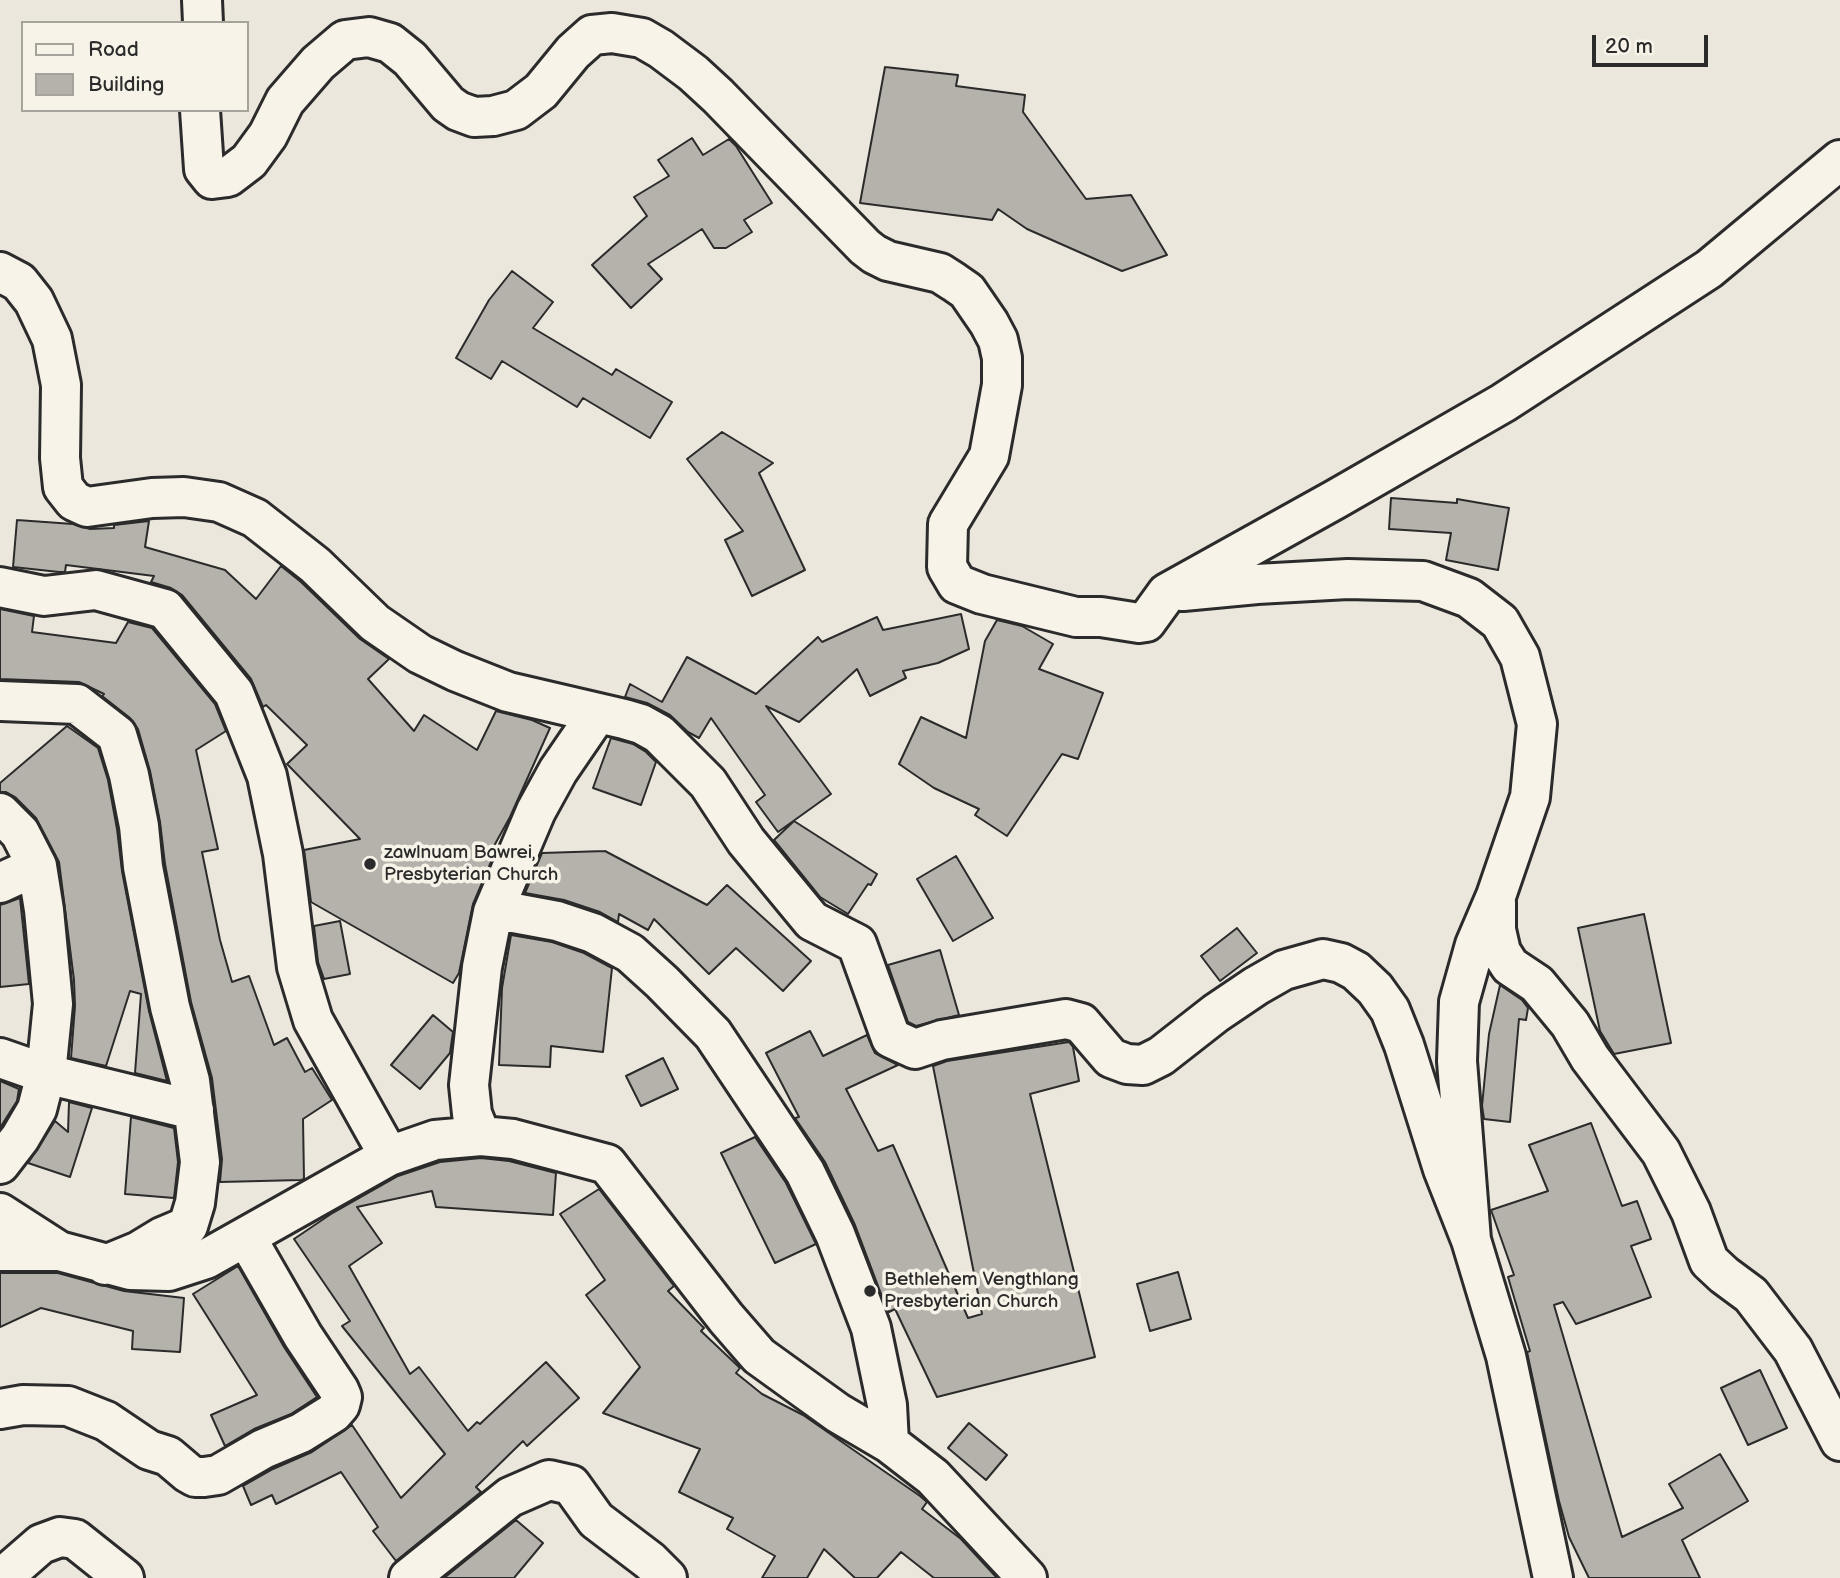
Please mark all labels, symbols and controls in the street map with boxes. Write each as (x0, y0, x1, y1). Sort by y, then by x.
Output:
legend (21, 21, 248, 112)
scale bar (1595, 21, 1710, 65)
text: 20 m (1605, 34, 1653, 59)
text: Road (88, 37, 139, 62)
text: Building (88, 72, 164, 97)
place label: zawlnuam Bawrei, Presbyterian Church (384, 842, 558, 886)
marker: zawlnuam Bawrei, Presbyterian Church (362, 856, 378, 872)
place label: Bethlehem Vengthlang Presbyterian Church (884, 1269, 1079, 1313)
marker: Bethlehem Vengthlang Presbyterian Church (862, 1283, 878, 1299)

